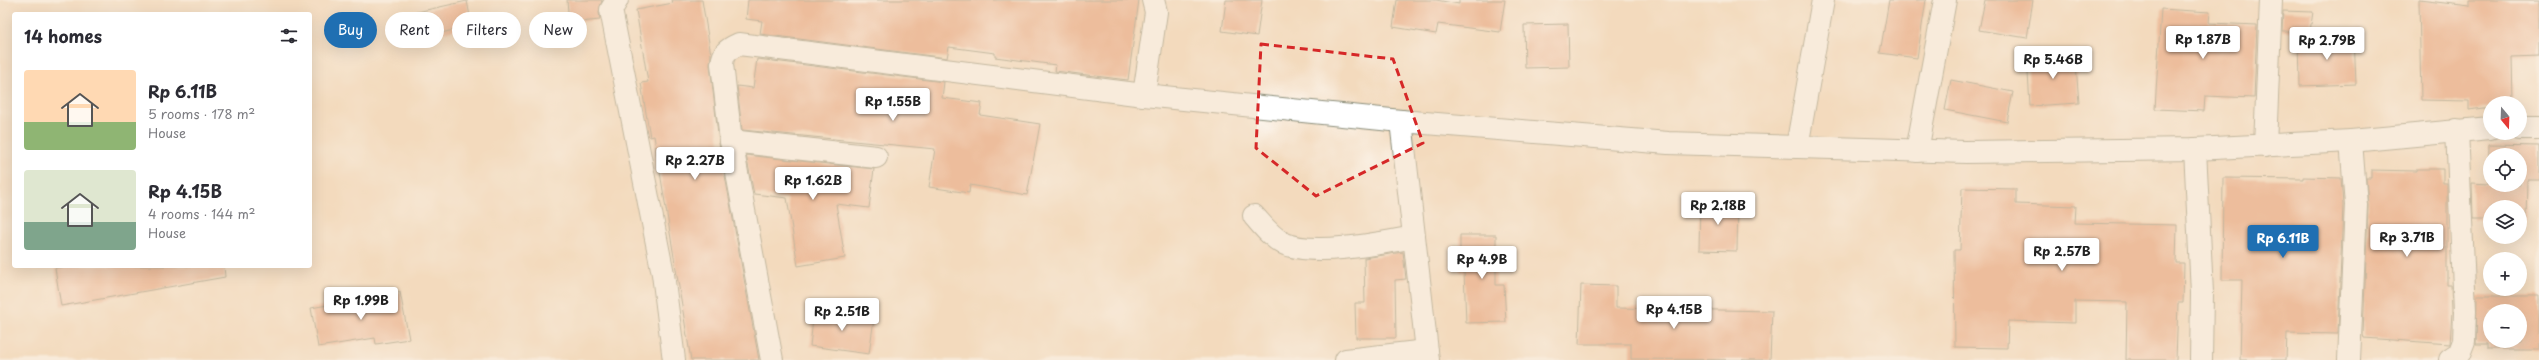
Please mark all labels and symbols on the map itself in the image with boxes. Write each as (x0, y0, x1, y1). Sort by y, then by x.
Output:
pin: Rp 1.87B (2162, 26, 2244, 60)
pin: Rp 2.79B (2286, 27, 2368, 61)
pin: Rp 5.46B (2012, 46, 2094, 80)
pin: Rp 1.55B (852, 88, 934, 122)
north arrow (2483, 96, 2527, 140)
pin: Rp 2.27B (654, 147, 736, 181)
pin: Rp 1.62B (772, 167, 854, 201)
pin: Rp 2.18B (1677, 192, 1759, 226)
pin: Rp 3.71B (2366, 224, 2448, 258)
pin: Rp 6.11B (2242, 225, 2324, 259)
pin: Rp 2.57B (2021, 238, 2103, 272)
pin: Rp 4.9B (1445, 246, 1519, 280)
pin: Rp 1.99B (320, 287, 402, 321)
pin: Rp 4.15B (1633, 296, 1715, 330)
pin: Rp 2.51B (801, 298, 883, 332)

